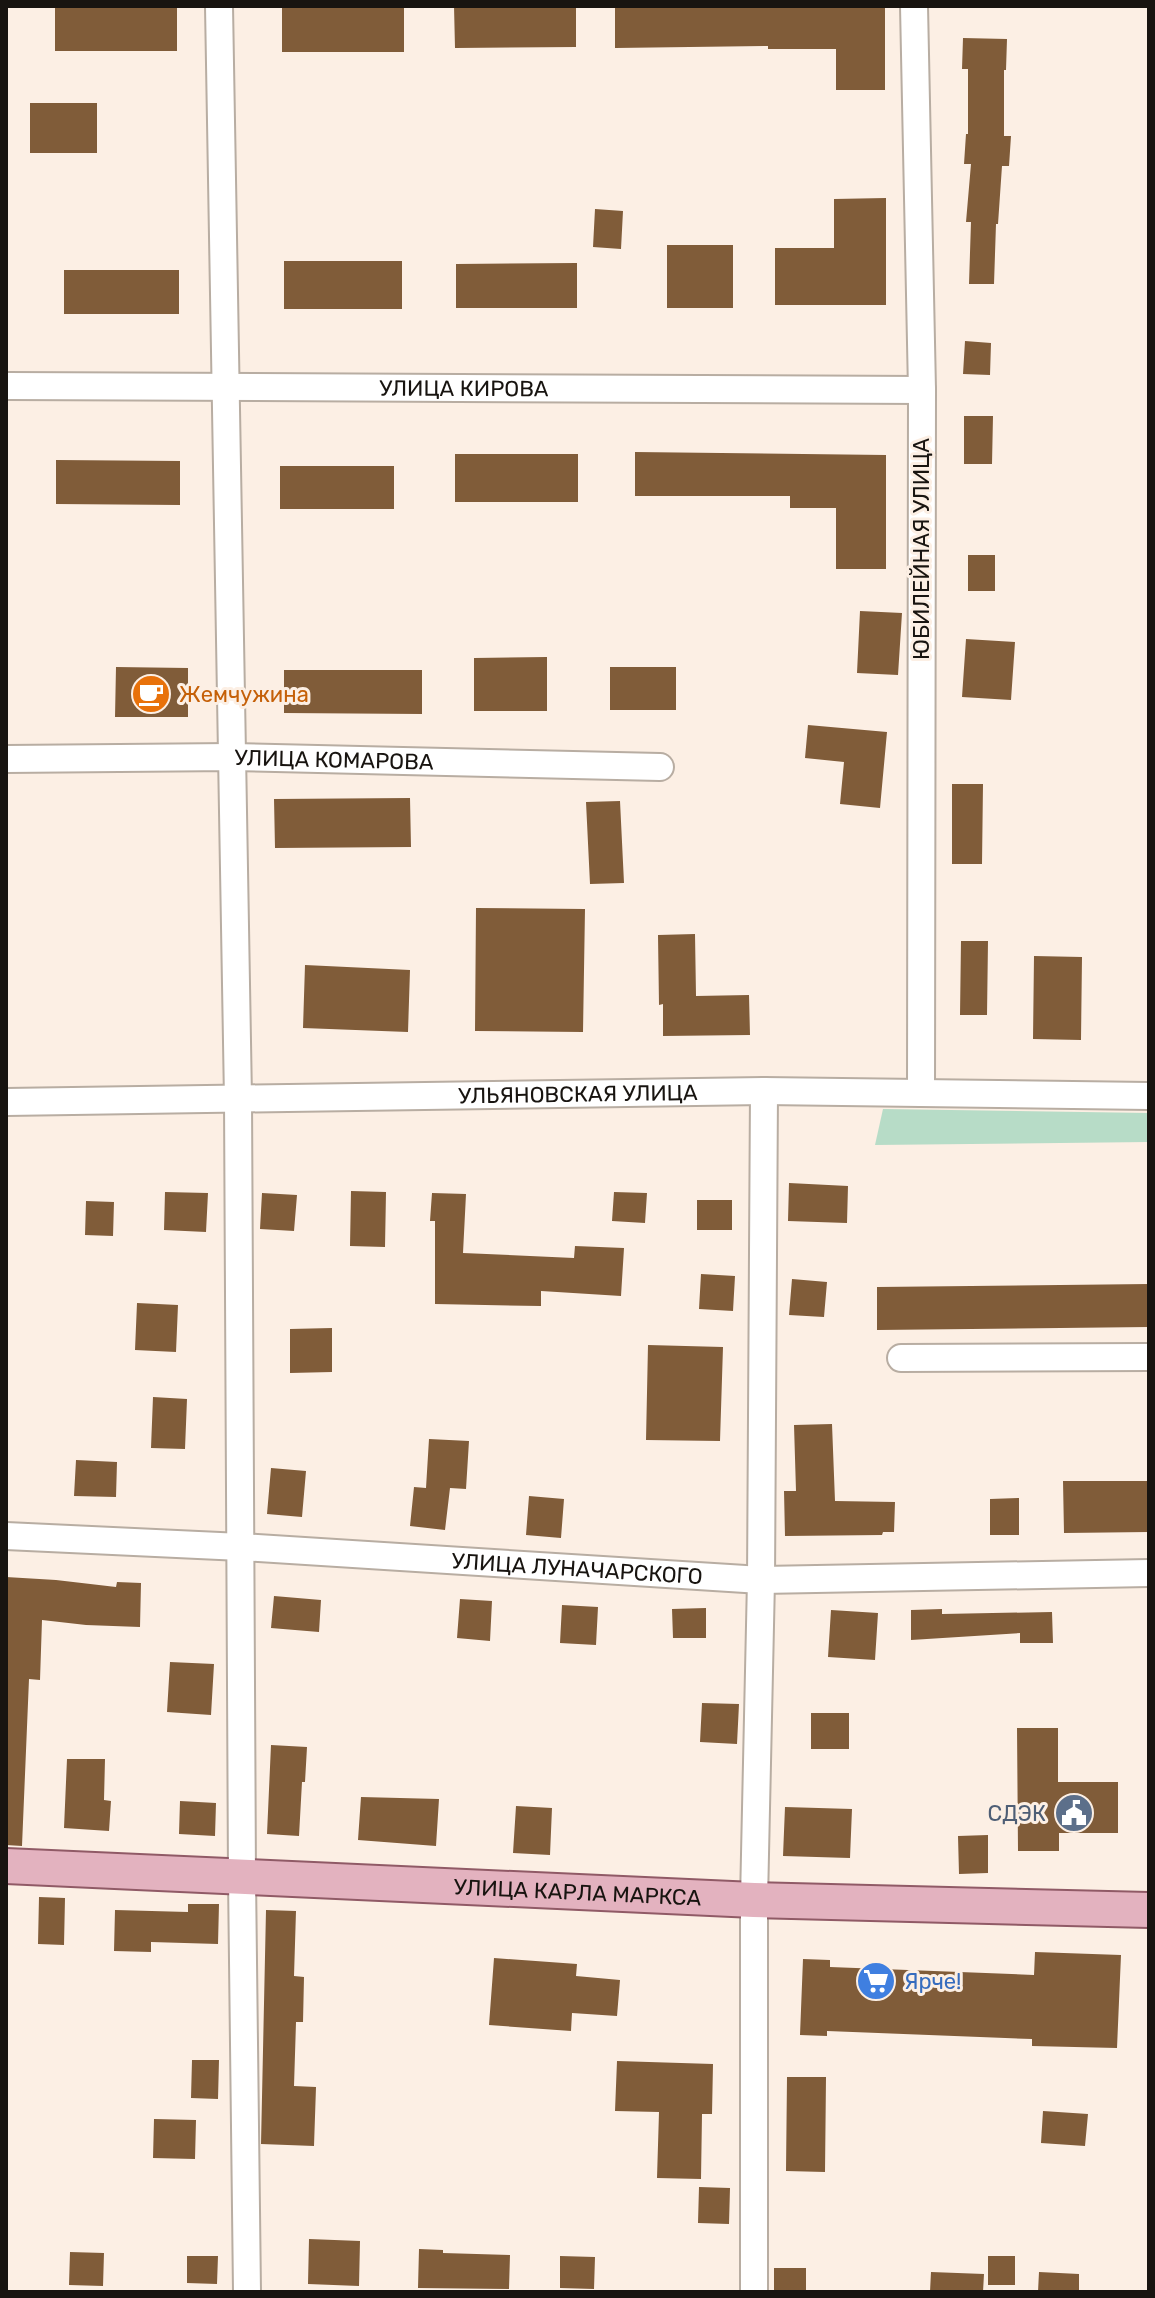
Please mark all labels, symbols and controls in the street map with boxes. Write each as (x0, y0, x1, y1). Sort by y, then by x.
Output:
street label: УЛИЦА КИРОВА (379, 375, 549, 402)
street label: ЮБИЛЕЙНАЯ УЛИЦА (908, 438, 935, 660)
cafe icon: Жемчужина (130, 673, 172, 715)
place label: Жемчужина (179, 681, 309, 708)
street label: УЛИЦА КОМАРОВА (234, 744, 434, 776)
street label: УЛЬЯНОВСКАЯ УЛИЦА (458, 1079, 698, 1109)
street label: УЛИЦА ЛУНАЧАРСКОГО (451, 1547, 703, 1590)
public building icon: СДЭК (1053, 1792, 1095, 1834)
place label: СДЭК (988, 1800, 1046, 1827)
street label: УЛИЦА КАРЛА МАРКСА (453, 1873, 702, 1912)
supermarket icon: Ярче! (855, 1960, 897, 2002)
place label: Ярче! (904, 1968, 961, 1995)

